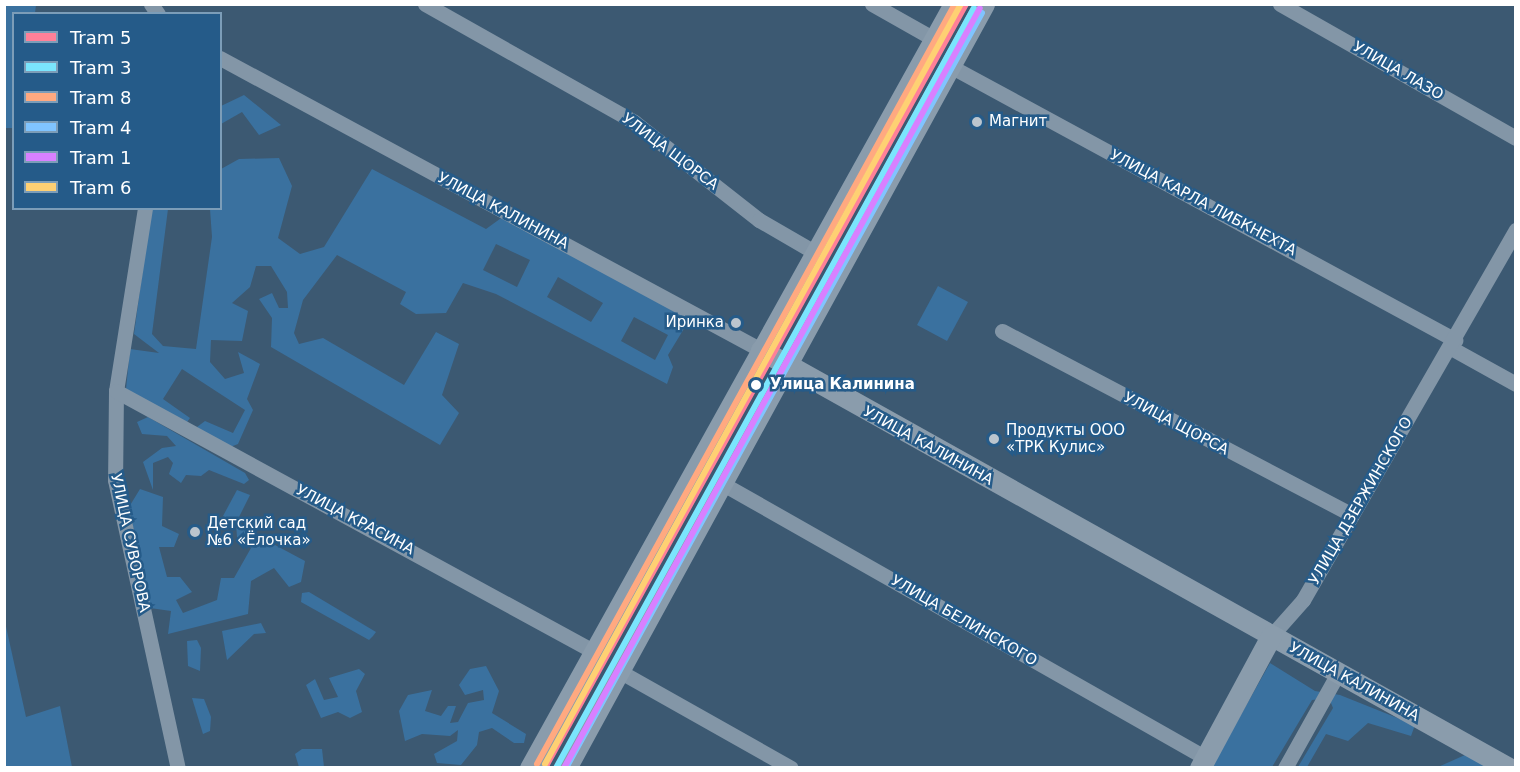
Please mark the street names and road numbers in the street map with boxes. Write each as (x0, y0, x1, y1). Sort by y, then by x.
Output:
street label: УЛИЦА ЛАЗО (1350, 38, 1446, 104)
street label: УЛИЦА ЩОРСА (618, 110, 722, 194)
street label: УЛИЦА КАРЛА ЛИБКНЕХТА (1107, 146, 1299, 260)
street label: УЛИЦА КАЛИНИНА (434, 169, 572, 253)
street label: УЛИЦА ЩОРСА (1120, 389, 1232, 459)
street label: УЛИЦА КАЛИНИНА (860, 403, 996, 489)
street label: УЛИЦА ДЗЕРЖИНСКОГО (1306, 414, 1416, 588)
street label: УЛИЦА СУВОРОВА (106, 472, 154, 614)
street label: УЛИЦА КРАСИНА (293, 481, 417, 559)
street label: УЛИЦА БЕЛИНСКОГО (888, 572, 1040, 670)
street label: УЛИЦА КАЛИНИНА (1286, 639, 1422, 725)

